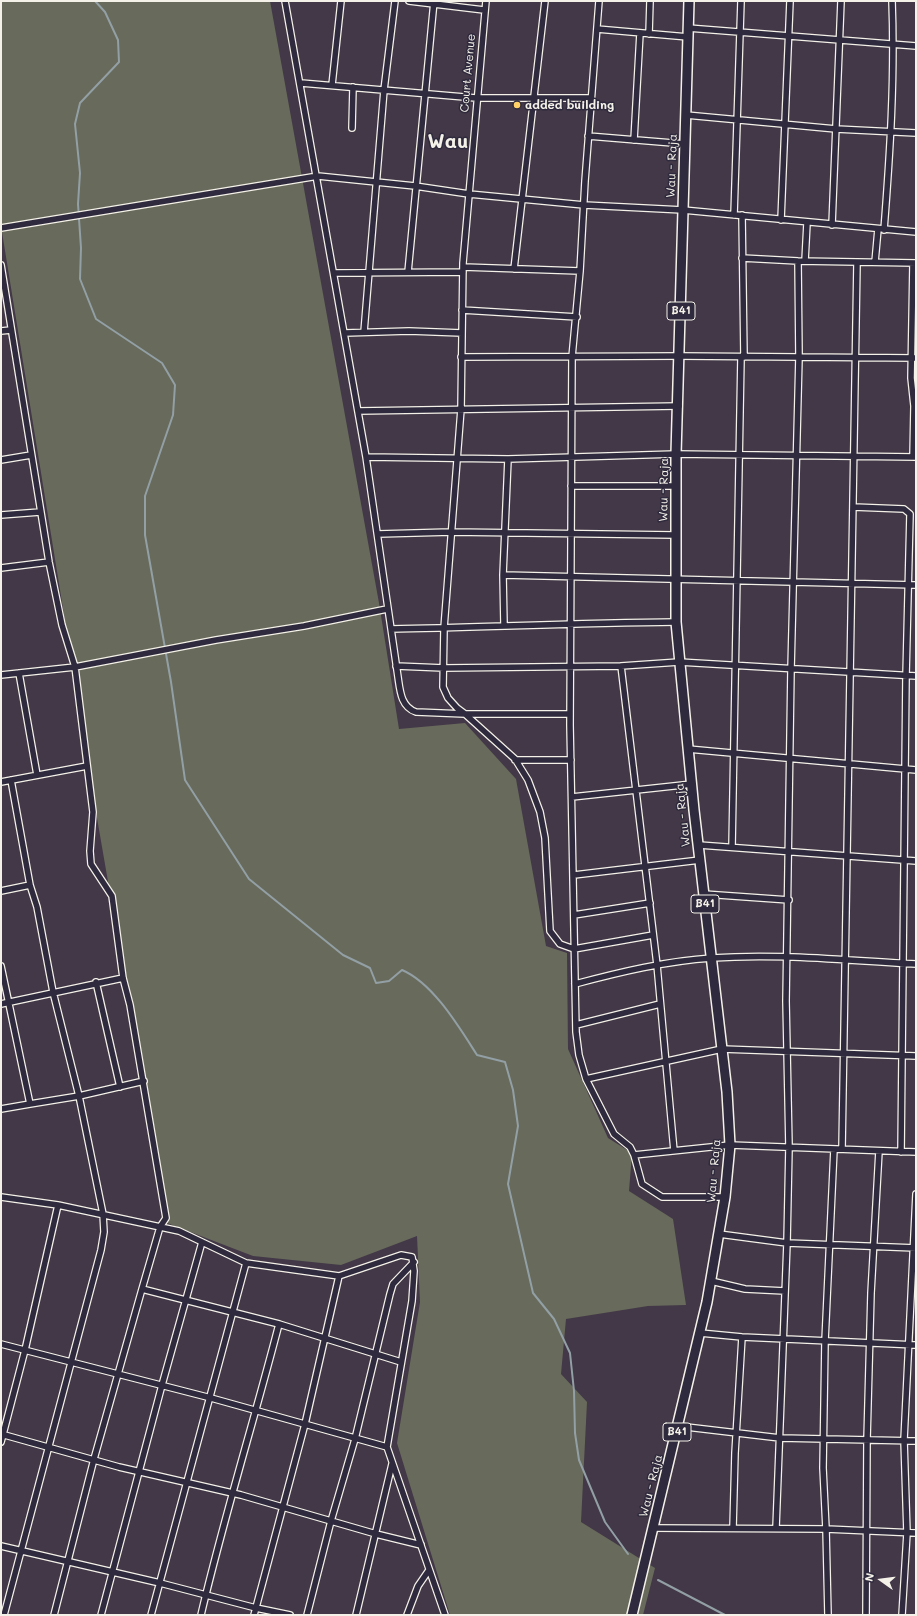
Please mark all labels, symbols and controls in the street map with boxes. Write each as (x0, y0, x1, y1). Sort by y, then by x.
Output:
street label: Court Avenue (457, 33, 479, 113)
place label: added building (525, 98, 614, 112)
marker: added building (512, 100, 522, 110)
district label: Wau (428, 130, 468, 154)
street label: Wau - Raja (664, 134, 680, 198)
road number: B41 (667, 302, 695, 320)
street label: Wau - Raja (656, 458, 672, 522)
street label: Wau - Raja (672, 782, 694, 848)
road number: B41 (691, 895, 719, 913)
street label: Wau - Raja (704, 1138, 724, 1204)
road number: B41 (663, 1423, 691, 1441)
street label: Wau - Raja (636, 1453, 666, 1519)
north arrow (861, 1560, 901, 1600)
text: N (861, 1571, 877, 1583)

